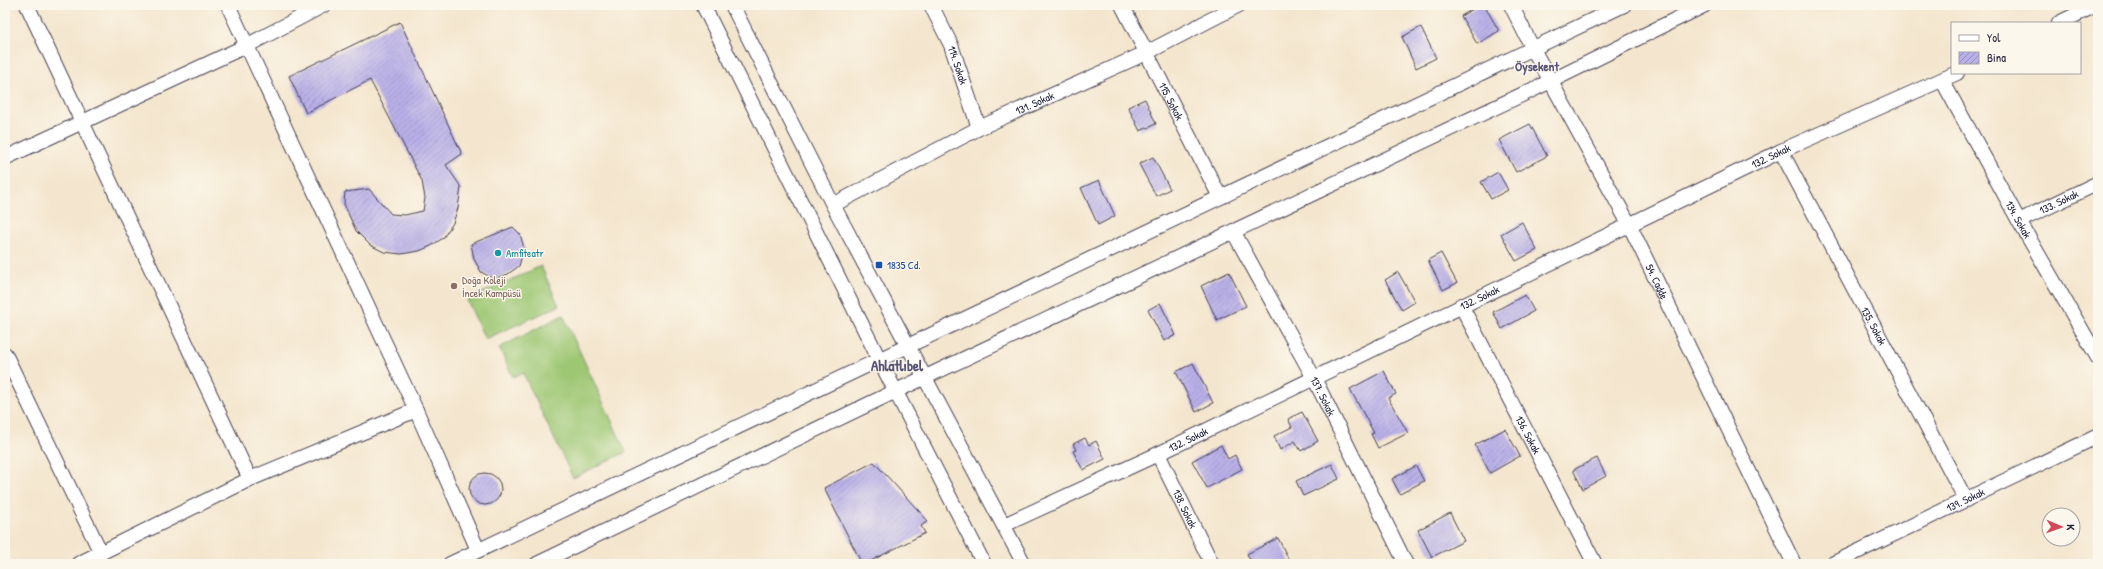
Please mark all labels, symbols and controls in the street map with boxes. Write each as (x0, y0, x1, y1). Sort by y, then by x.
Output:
legend (1951, 22, 2081, 74)
text: Yol (1987, 29, 2001, 46)
street label: 114. Sokak (945, 44, 971, 87)
text: Bina (1987, 49, 2006, 66)
district label: Öysekent (1515, 57, 1559, 76)
street label: 115. Sokak (1156, 80, 1187, 123)
street label: 131. Sokak (1013, 88, 1056, 118)
street label: 132. Sokak (1749, 141, 1793, 171)
street label: 133. Sokak (2037, 186, 2081, 217)
street label: 134. Sokak (2002, 198, 2035, 241)
place label: Amfiteatr (506, 246, 545, 260)
marker: Amfiteatr (493, 248, 503, 258)
place label: 1835 Cd. (887, 258, 921, 272)
marker: 1835 Cd. (874, 260, 884, 270)
street label: 54. Cadde (1643, 262, 1672, 302)
place label: Doğa Koleji İncek Kampüsü (462, 273, 521, 300)
marker: Doğa Koleji İncek Kampüsü (449, 281, 459, 291)
street label: 132. Sokak (1457, 282, 1502, 313)
street label: 135. Sokak (1858, 304, 1890, 348)
district label: Ahlatlıbel (871, 355, 924, 376)
street label: 137. Sokak (1307, 374, 1339, 418)
street label: 136. Sokak (1512, 413, 1544, 457)
street label: 132. Sokak (1166, 424, 1210, 455)
street label: 139. Sokak (1944, 484, 1987, 515)
street label: 138. Sokak (1169, 487, 1201, 531)
north arrow (2041, 507, 2081, 547)
text: K (2064, 524, 2078, 531)

